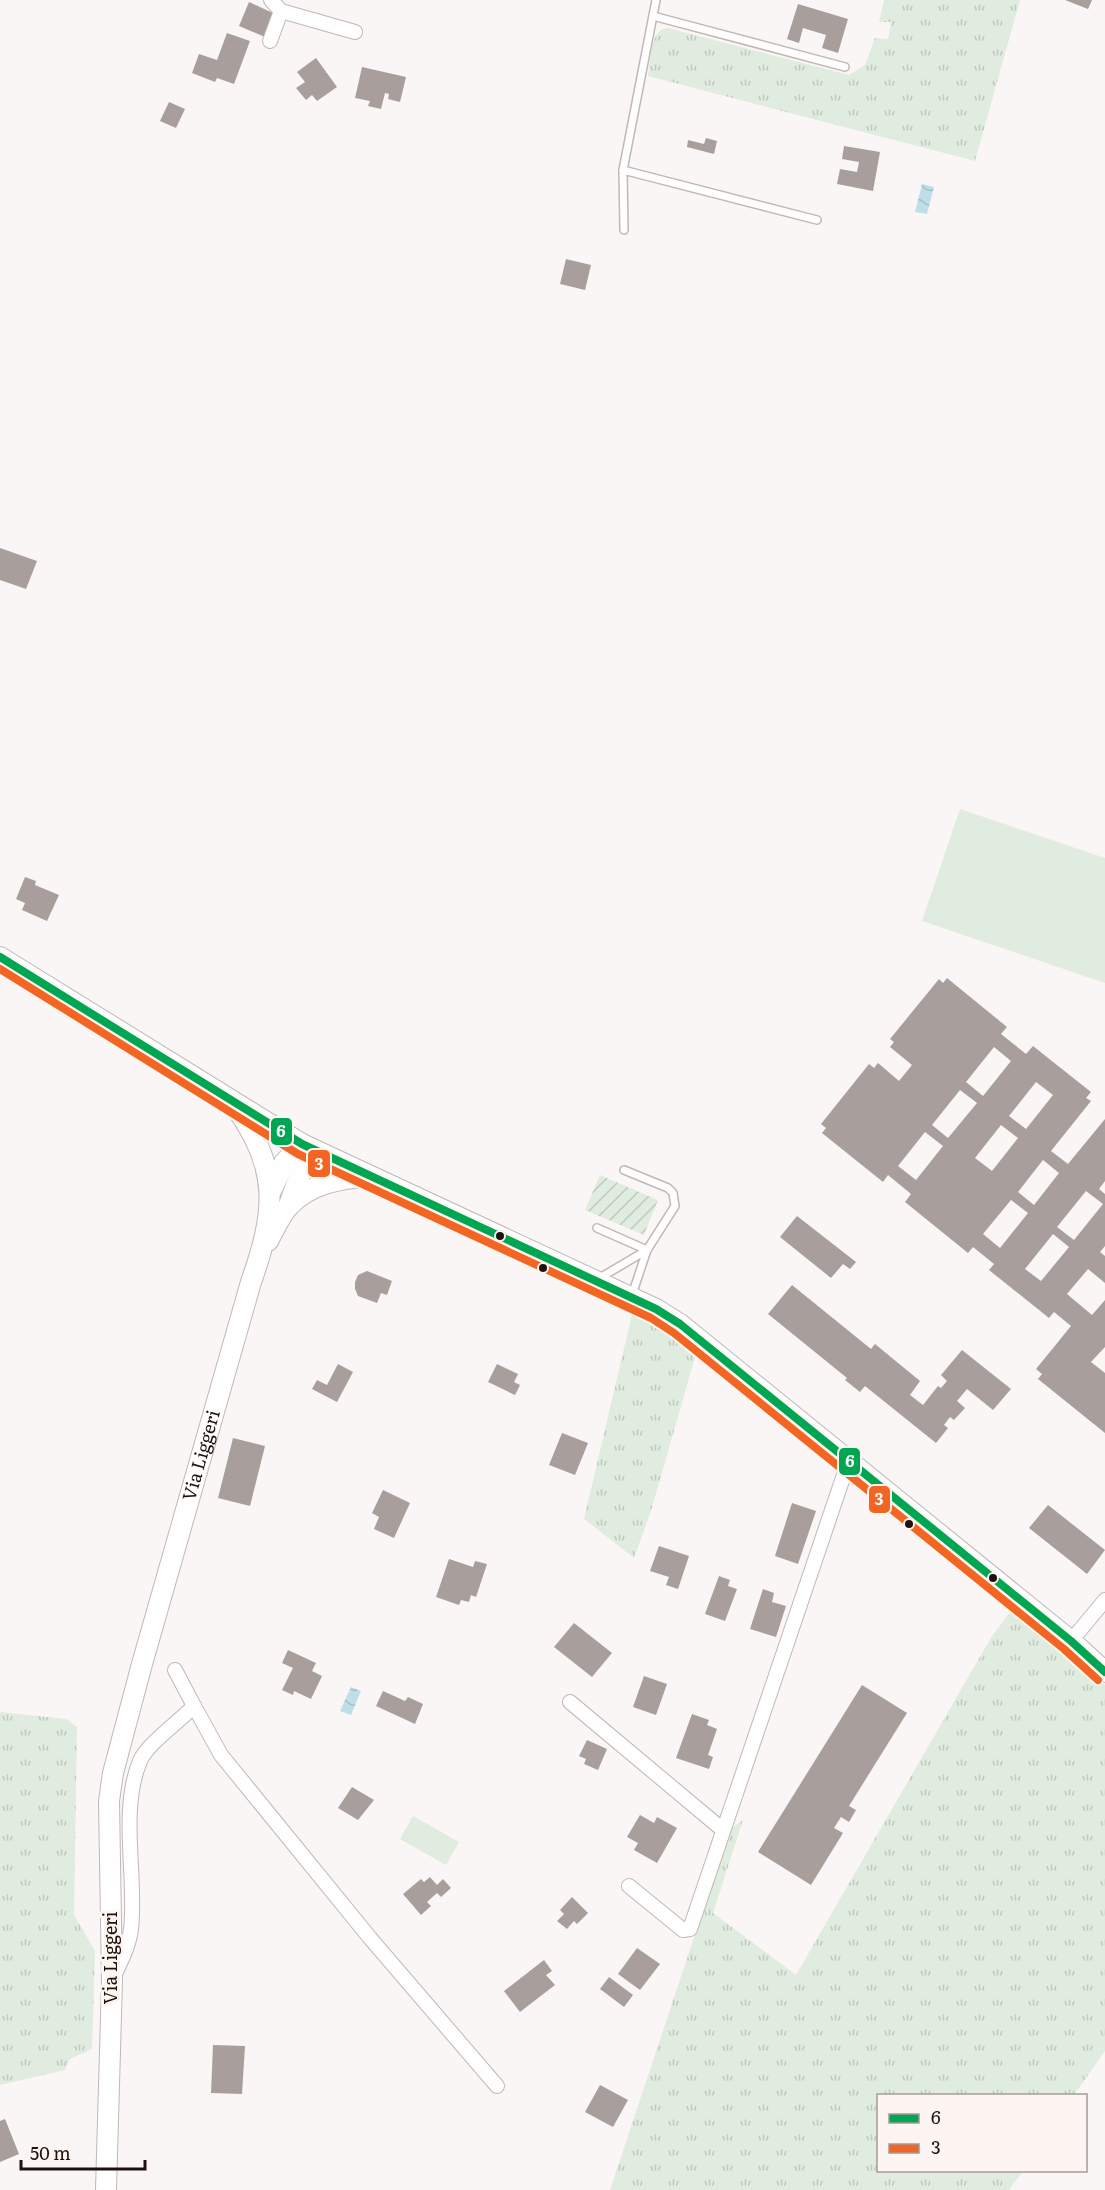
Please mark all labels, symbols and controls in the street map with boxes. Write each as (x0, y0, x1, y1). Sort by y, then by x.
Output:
line badge: 6 (270, 1117, 293, 1146)
text: 6 (276, 1118, 286, 1142)
line badge: 3 (307, 1149, 331, 1178)
text: 3 (315, 1151, 324, 1175)
unlabelled marker (494, 1230, 506, 1242)
unlabelled marker (537, 1262, 549, 1274)
street label: Via Liggeri (174, 1407, 226, 1504)
line badge: 6 (838, 1447, 861, 1476)
text: 6 (845, 1448, 855, 1472)
line badge: 3 (868, 1485, 891, 1514)
text: 3 (875, 1486, 884, 1510)
unlabelled marker (903, 1518, 915, 1530)
unlabelled marker (987, 1572, 999, 1584)
street label: Via Liggeri (96, 1911, 123, 2005)
legend (877, 2094, 1087, 2172)
text: 6 (931, 2103, 941, 2130)
scale bar (21, 2133, 146, 2171)
text: 3 (931, 2133, 941, 2160)
text: 50 m (30, 2139, 71, 2166)

